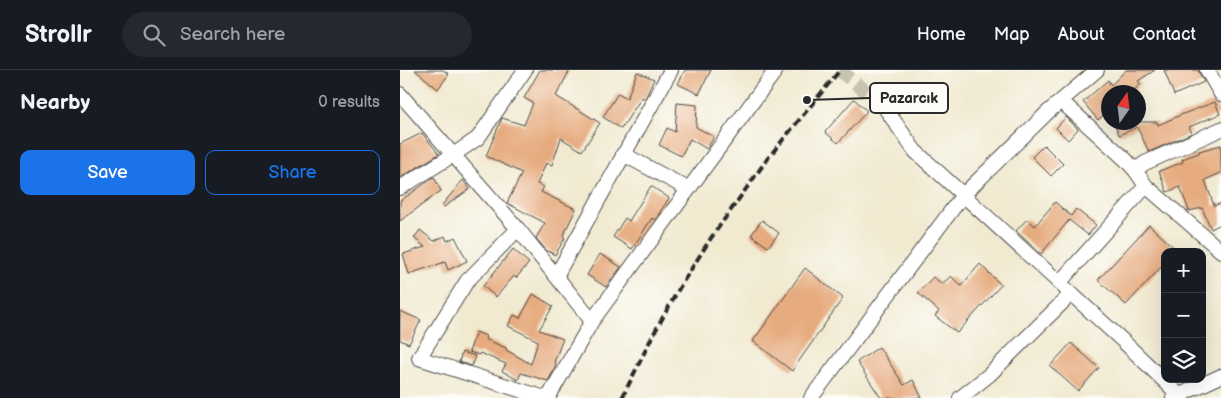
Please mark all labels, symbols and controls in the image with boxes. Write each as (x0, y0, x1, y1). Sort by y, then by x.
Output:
search box (122, 12, 472, 57)
text: Strollr (25, 20, 92, 49)
icon: search (140, 21, 168, 49)
text: Search here (180, 23, 285, 46)
text: Home (917, 24, 966, 45)
text: Map (994, 24, 1030, 45)
text: About (1058, 24, 1105, 45)
text: Contact (1133, 24, 1196, 45)
callout: Pazarcık (870, 83, 948, 113)
north arrow (1101, 85, 1146, 130)
text: Pazarcık (880, 89, 938, 108)
text: Nearby (20, 90, 90, 115)
text: 0 results (318, 93, 380, 112)
button: Save (20, 150, 195, 195)
button: Share (205, 150, 380, 195)
map controls (1161, 248, 1206, 383)
button: + (1161, 248, 1206, 293)
button: − (1161, 293, 1206, 338)
button: layers (1161, 338, 1206, 383)

